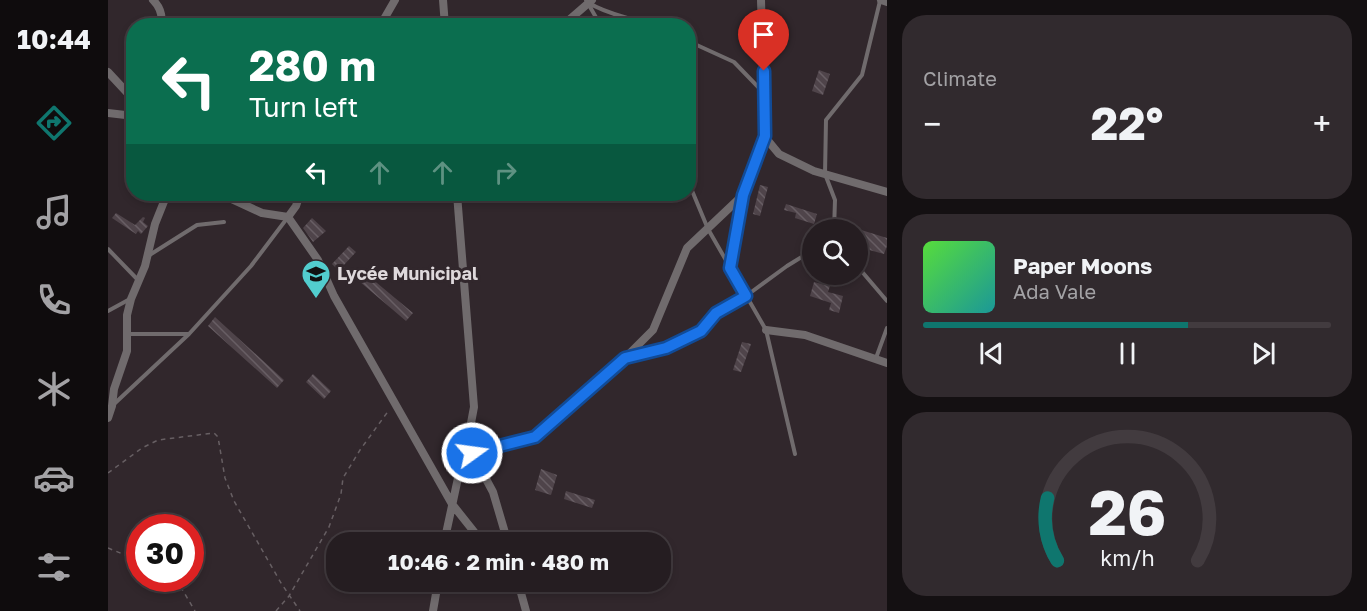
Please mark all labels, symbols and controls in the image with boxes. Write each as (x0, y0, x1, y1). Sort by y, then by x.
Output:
pin (738, 9, 789, 71)
icon: arrive (747, 18, 780, 51)
text: 10:44 (17, 23, 91, 55)
text: 280 m (249, 40, 376, 90)
icon: left (150, 42, 228, 120)
text: Climate (923, 66, 997, 90)
text: Turn left (249, 91, 358, 123)
text: 22° (1091, 96, 1163, 150)
icon: directions (33, 102, 75, 144)
text: − (923, 104, 941, 143)
text: + (1313, 104, 1331, 143)
icon: left (300, 156, 333, 189)
icon: ahead (363, 156, 396, 189)
icon: ahead (426, 156, 459, 189)
icon: right (489, 156, 522, 189)
icon: music (33, 191, 75, 233)
map controls (802, 219, 868, 285)
button: search (802, 219, 868, 285)
text: Paper Moons (1013, 252, 1152, 279)
school or university icon: Lycée Municipal (300, 258, 332, 300)
place label: Lycée Municipal (337, 262, 478, 284)
icon: phone (33, 279, 75, 321)
text: Ada Vale (1013, 279, 1096, 303)
icon: previous (975, 337, 1008, 370)
icon: pause (1111, 337, 1144, 370)
icon: next (1247, 337, 1280, 370)
icon: climate (33, 368, 75, 410)
position arrow (440, 421, 504, 485)
icon: car (33, 457, 75, 499)
text: 26 (1088, 474, 1166, 549)
speed limit sign: 30 (126, 514, 204, 592)
icon: filters (33, 546, 75, 588)
text: km/h (1100, 546, 1154, 572)
text: 10:46 · 2 min · 480 m (388, 548, 609, 575)

